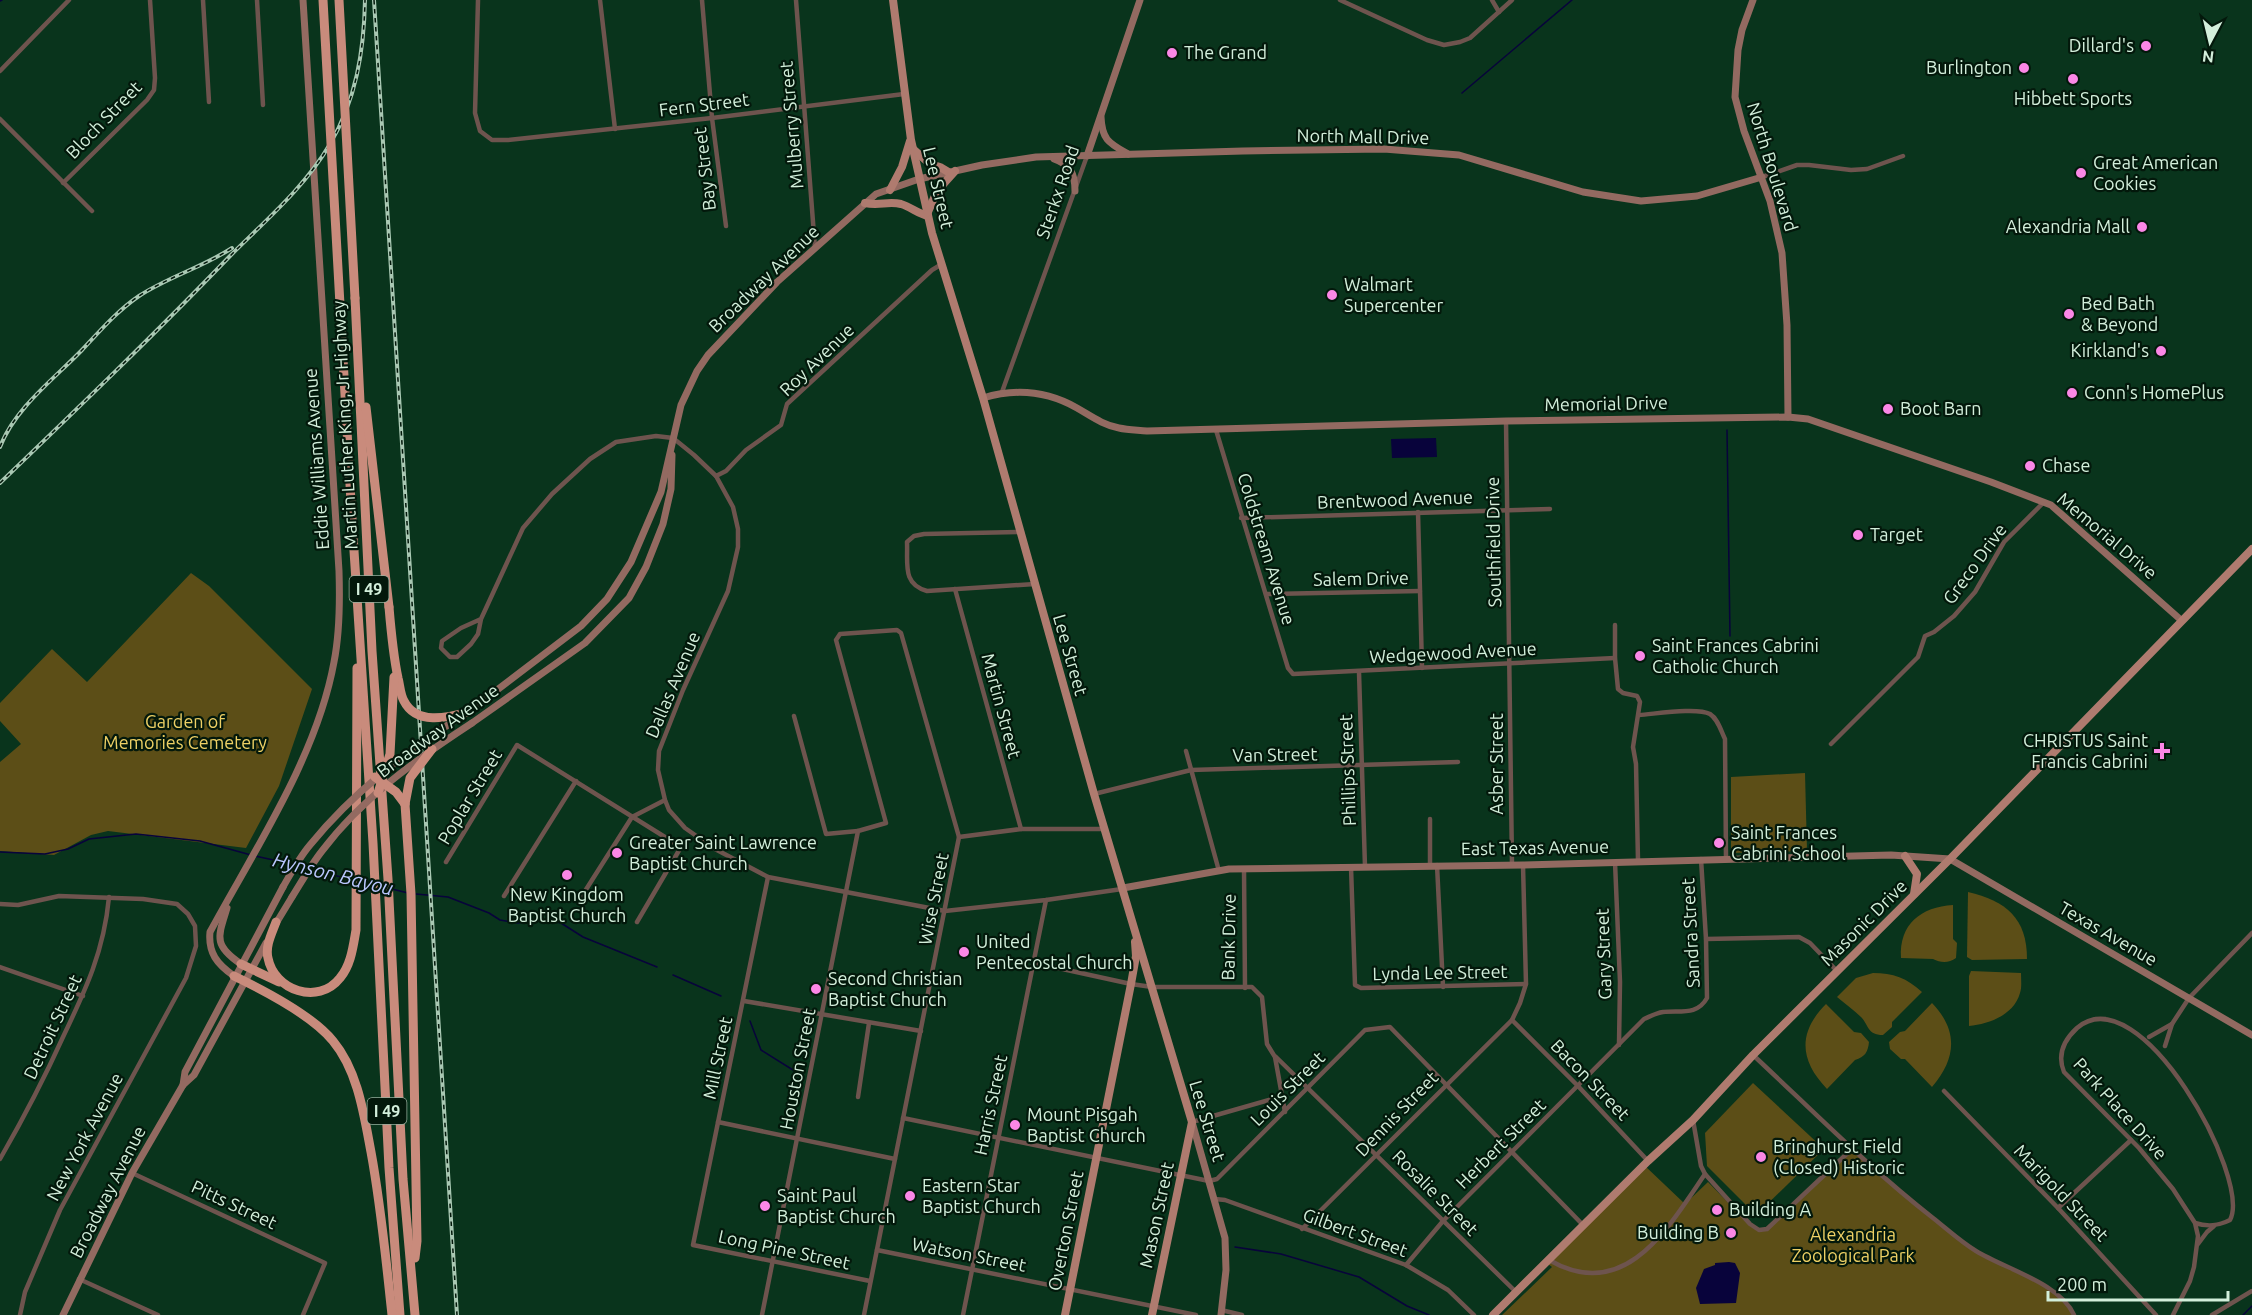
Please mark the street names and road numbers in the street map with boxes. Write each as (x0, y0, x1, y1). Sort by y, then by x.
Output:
street label: Mulberry Street (775, 60, 807, 190)
street label: Bloch Street (61, 76, 145, 162)
street label: Fern Street (658, 89, 750, 119)
street label: North Boulevard (1744, 100, 1802, 234)
street label: North Mall Drive (1297, 125, 1430, 147)
street label: Bay Street (689, 126, 719, 212)
street label: Sterkx Road (1032, 142, 1082, 241)
street label: Lee Street (920, 145, 958, 231)
street label: Broadway Avenue (704, 221, 822, 336)
street label: Martin Luther King, Jr Highway (327, 300, 361, 550)
street label: Roy Avenue (775, 319, 857, 400)
street label: Eddie Williams Avenue (300, 368, 332, 551)
street label: Memorial Drive (1544, 392, 1668, 414)
street label: Coldstream Avenue (1234, 470, 1300, 627)
street label: Southfield Drive (1482, 477, 1504, 608)
street label: Brentwood Avenue (1317, 486, 1473, 512)
street label: Memorial Drive (2054, 488, 2161, 583)
street label: Greco Drive (1938, 519, 2010, 607)
street label: Salem Drive (1313, 567, 1409, 589)
road number: I 49 (350, 576, 388, 602)
street label: Lee Street (1050, 612, 1092, 698)
street label: Dallas Avenue (641, 629, 703, 741)
street label: Wedgewood Avenue (1369, 638, 1537, 666)
street label: Martin Street (978, 651, 1026, 760)
street label: Broadway Avenue (373, 679, 502, 781)
street label: Asber Street (1486, 713, 1506, 815)
street label: Phillips Street (1335, 714, 1359, 826)
street label: Van Street (1232, 743, 1318, 765)
street label: Poplar Street (433, 746, 505, 847)
street label: East Texas Avenue (1461, 836, 1609, 858)
street label: Wise Street (914, 851, 952, 947)
street label: Masonic Drive (1816, 875, 1910, 969)
street label: Sandra Street (1677, 878, 1703, 988)
street label: Bank Drive (1217, 893, 1239, 981)
street label: Texas Avenue (2056, 897, 2161, 969)
street label: Gary Street (1591, 908, 1615, 1000)
street label: Lynda Lee Street (1372, 961, 1508, 983)
street label: Detroit Street (19, 971, 85, 1082)
street label: Houston Street (775, 1006, 819, 1131)
street label: Mill Street (699, 1015, 736, 1101)
street label: Bacon Street (1547, 1035, 1634, 1124)
street label: Louis Street (1246, 1047, 1328, 1129)
street label: Harris Street (970, 1053, 1010, 1157)
street label: Park Place Drive (2070, 1053, 2172, 1163)
street label: Dennis Street (1351, 1067, 1442, 1160)
street label: New York Avenue (42, 1069, 126, 1204)
street label: Lee Street (1186, 1078, 1230, 1164)
street label: Herbert Street (1451, 1094, 1549, 1192)
road number: I 49 (368, 1098, 406, 1124)
street label: Broadway Avenue (65, 1122, 149, 1261)
street label: Marigold Street (2011, 1140, 2113, 1245)
street label: Rosalie Street (1389, 1146, 1482, 1239)
street label: Mason Street (1135, 1160, 1177, 1270)
street label: Overton Street (1044, 1169, 1086, 1292)
street label: Pitts Street (189, 1176, 280, 1232)
street label: Gilbert Street (1300, 1204, 1410, 1260)
street label: Long Pine Street (717, 1225, 852, 1273)
street label: Watson Street (911, 1233, 1028, 1275)

